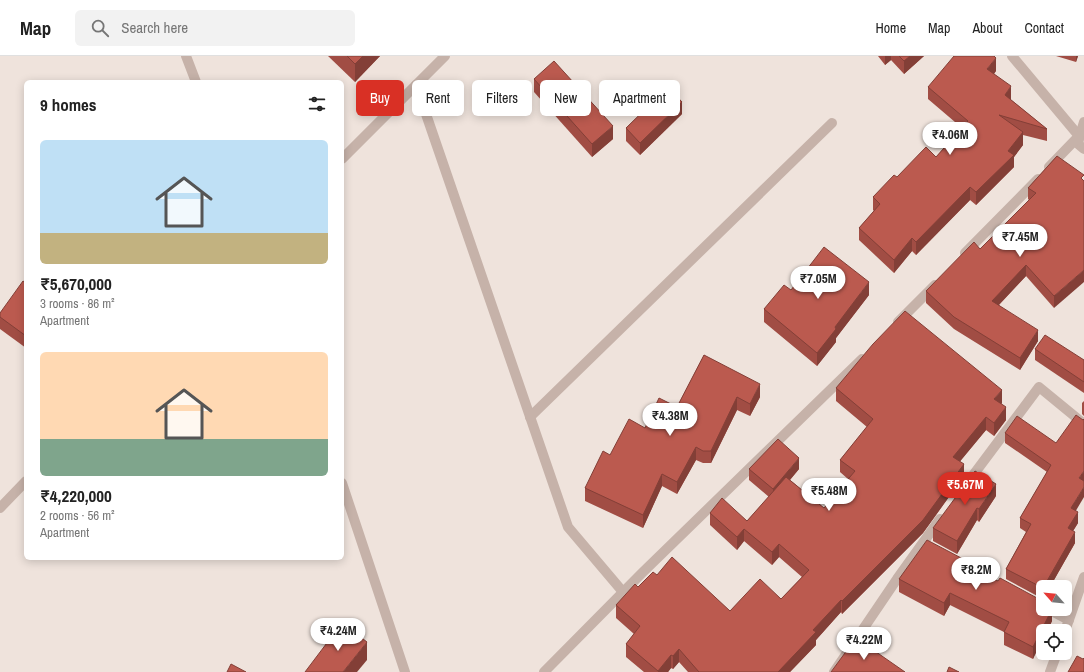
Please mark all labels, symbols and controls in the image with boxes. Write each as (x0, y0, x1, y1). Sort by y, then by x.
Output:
search box (75, 10, 355, 46)
text: Map (20, 15, 51, 41)
icon: search (89, 17, 111, 39)
text: Search here (121, 17, 188, 38)
text: Home (875, 19, 906, 37)
text: Map (928, 19, 950, 37)
text: About (972, 19, 1002, 37)
text: Contact (1024, 19, 1064, 37)
chip: Buy (356, 80, 404, 116)
chip: Rent (412, 80, 464, 116)
chip: Filters (472, 80, 532, 116)
chip: New (540, 80, 591, 116)
chip: Apartment (599, 80, 680, 116)
text: 9 homes (40, 93, 97, 116)
icon: filters (306, 93, 328, 115)
pin: ₹4.06M (917, 122, 983, 156)
text: ₹4.06M (931, 126, 969, 143)
icon: home (148, 166, 220, 238)
pin: ₹7.45M (987, 224, 1053, 258)
text: ₹7.45M (1001, 228, 1039, 245)
pin: ₹7.05M (785, 266, 851, 300)
text: ₹7.05M (799, 270, 837, 287)
text: ₹5,670,000 (40, 272, 112, 295)
text: 3 rooms · 86 m² (40, 295, 115, 312)
text: Apartment (40, 312, 89, 329)
icon: home (148, 378, 220, 450)
pin: ₹4.38M (637, 403, 703, 437)
text: ₹4.38M (651, 407, 689, 424)
pin: ₹5.67M (932, 472, 998, 506)
text: ₹5.67M (946, 476, 984, 493)
pin: ₹5.48M (796, 478, 862, 512)
text: ₹5.48M (810, 482, 848, 499)
text: ₹4,220,000 (40, 484, 112, 507)
text: 2 rooms · 56 m² (40, 507, 115, 524)
text: Apartment (40, 524, 89, 541)
pin: ₹8.2M (948, 557, 1004, 591)
text: ₹8.2M (960, 561, 992, 578)
north arrow (1036, 580, 1072, 616)
map controls (1036, 580, 1072, 660)
pin: ₹4.24M (305, 618, 371, 652)
text: ₹4.24M (319, 622, 357, 639)
button: locate (1036, 624, 1072, 660)
pin: ₹4.22M (831, 627, 897, 661)
text: ₹4.22M (845, 631, 883, 648)

